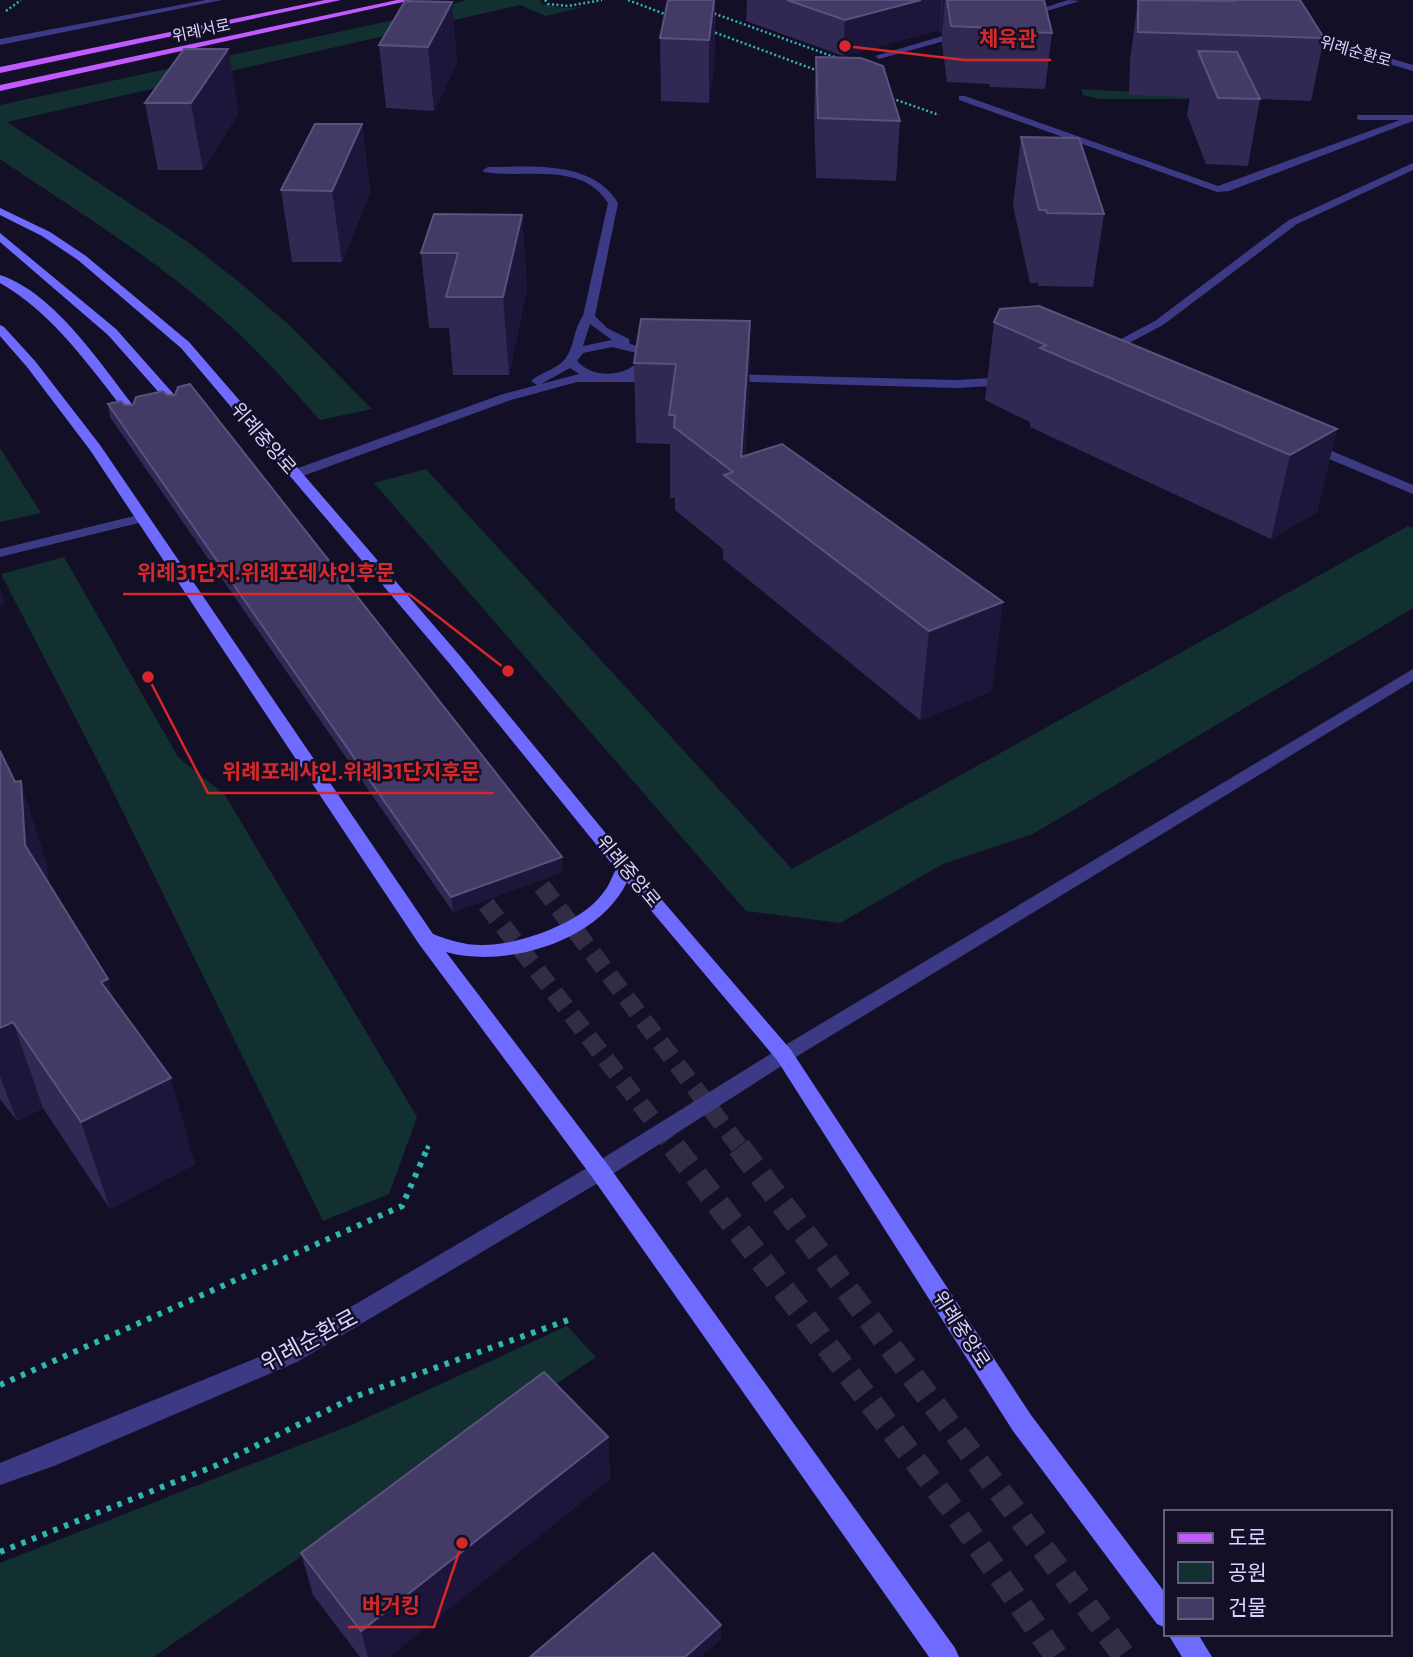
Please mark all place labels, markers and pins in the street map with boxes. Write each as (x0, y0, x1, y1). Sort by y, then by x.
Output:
callout: 체육관 (965, 18, 1051, 60)
callout: 위례31단지.위례포레샤인후문 (123, 552, 409, 594)
callout: 위례포레샤인.위례31단지후문 (208, 751, 494, 793)
callout: 버거킹 (348, 1585, 434, 1627)

